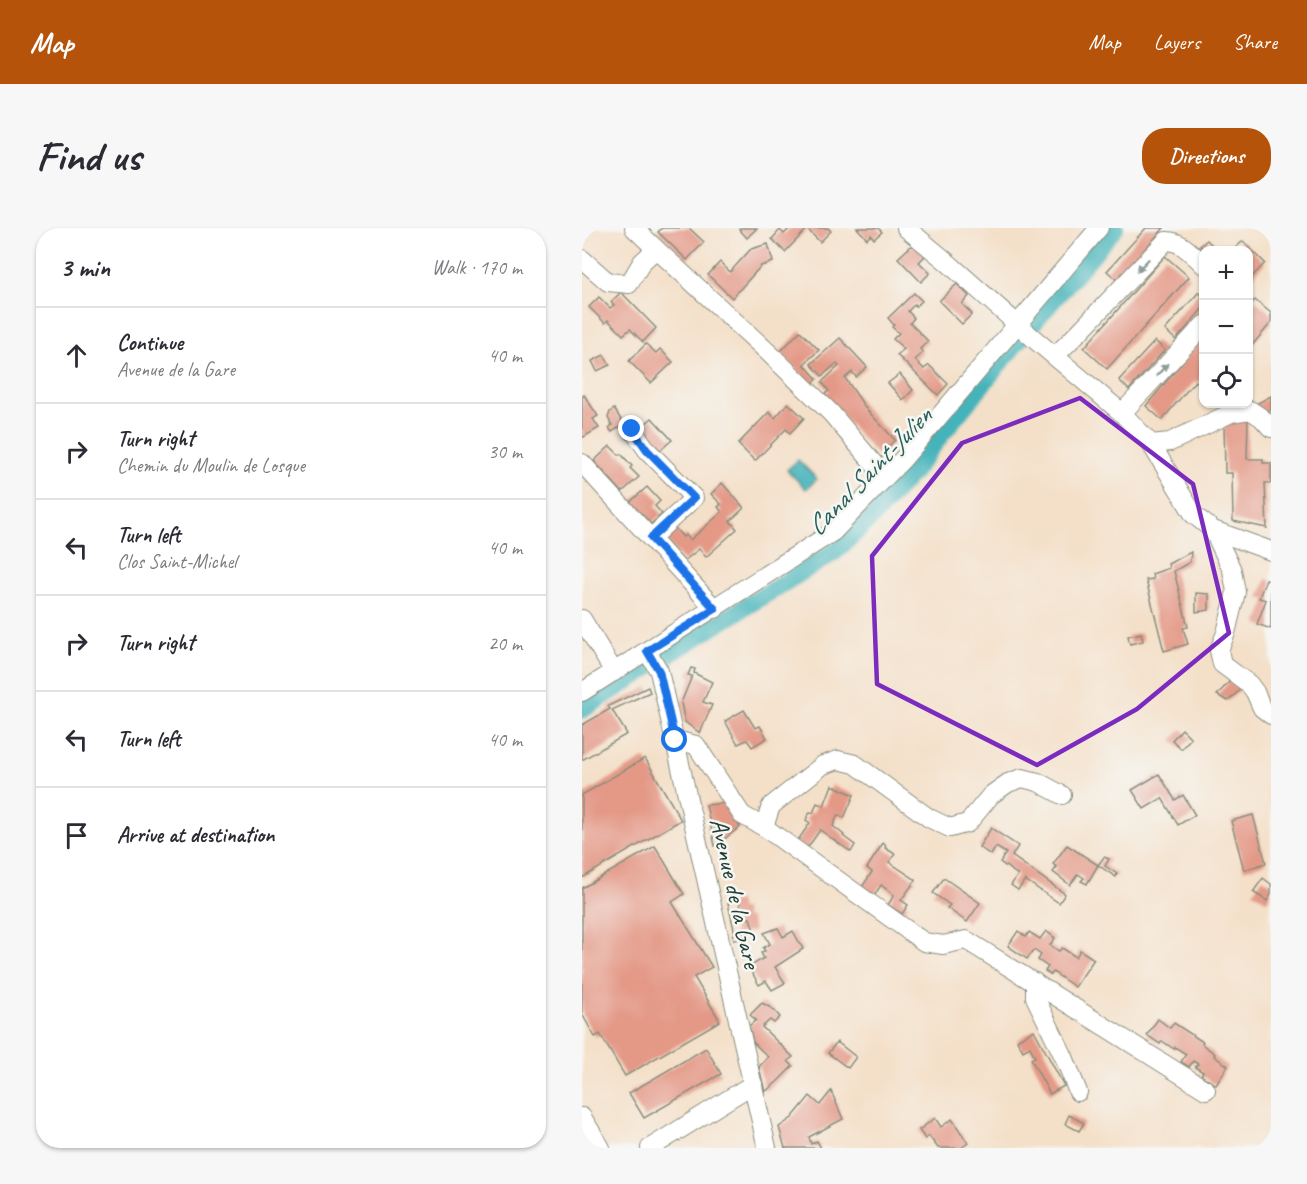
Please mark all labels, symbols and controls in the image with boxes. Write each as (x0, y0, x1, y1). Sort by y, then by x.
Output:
text: Map (30, 25, 73, 60)
text: Map (1088, 29, 1121, 55)
text: Layers (1154, 29, 1200, 55)
text: Share (1233, 29, 1277, 55)
button: Directions (1142, 128, 1271, 184)
text: Find us (36, 130, 141, 183)
map controls (1199, 246, 1253, 408)
button: + (1199, 246, 1253, 300)
text: 3 min (60, 251, 110, 284)
text: Walk · 170 m (432, 255, 522, 280)
one-way arrow (1136, 258, 1150, 273)
button: − (1199, 300, 1253, 354)
text: Continue (117, 329, 183, 357)
icon: ahead (60, 339, 93, 372)
text: 40 m (488, 343, 522, 368)
button: locate (1199, 354, 1253, 408)
text: Avenue de la Gare (117, 357, 235, 382)
one-way arrow (1155, 363, 1169, 378)
water label: Canal Saint-Julien (799, 397, 941, 543)
route end (618, 415, 644, 441)
text: Turn right (117, 425, 194, 453)
icon: right (60, 435, 93, 468)
text: 30 m (488, 439, 522, 464)
text: Chemin du Moulin de Losque (117, 453, 305, 478)
text: Turn left (117, 521, 181, 549)
icon: left (60, 531, 93, 564)
text: 40 m (488, 535, 522, 560)
text: Clos Saint-Michel (117, 549, 237, 574)
icon: right (60, 627, 93, 660)
text: Turn right (117, 629, 194, 657)
text: 20 m (488, 631, 522, 656)
icon: left (60, 723, 93, 756)
text: Turn left (117, 725, 181, 753)
route start (661, 726, 687, 752)
text: 40 m (488, 727, 522, 752)
street label: Avenue de la Gare (702, 815, 769, 974)
icon: arrive (60, 819, 93, 852)
text: Arrive at destination (117, 821, 274, 849)

